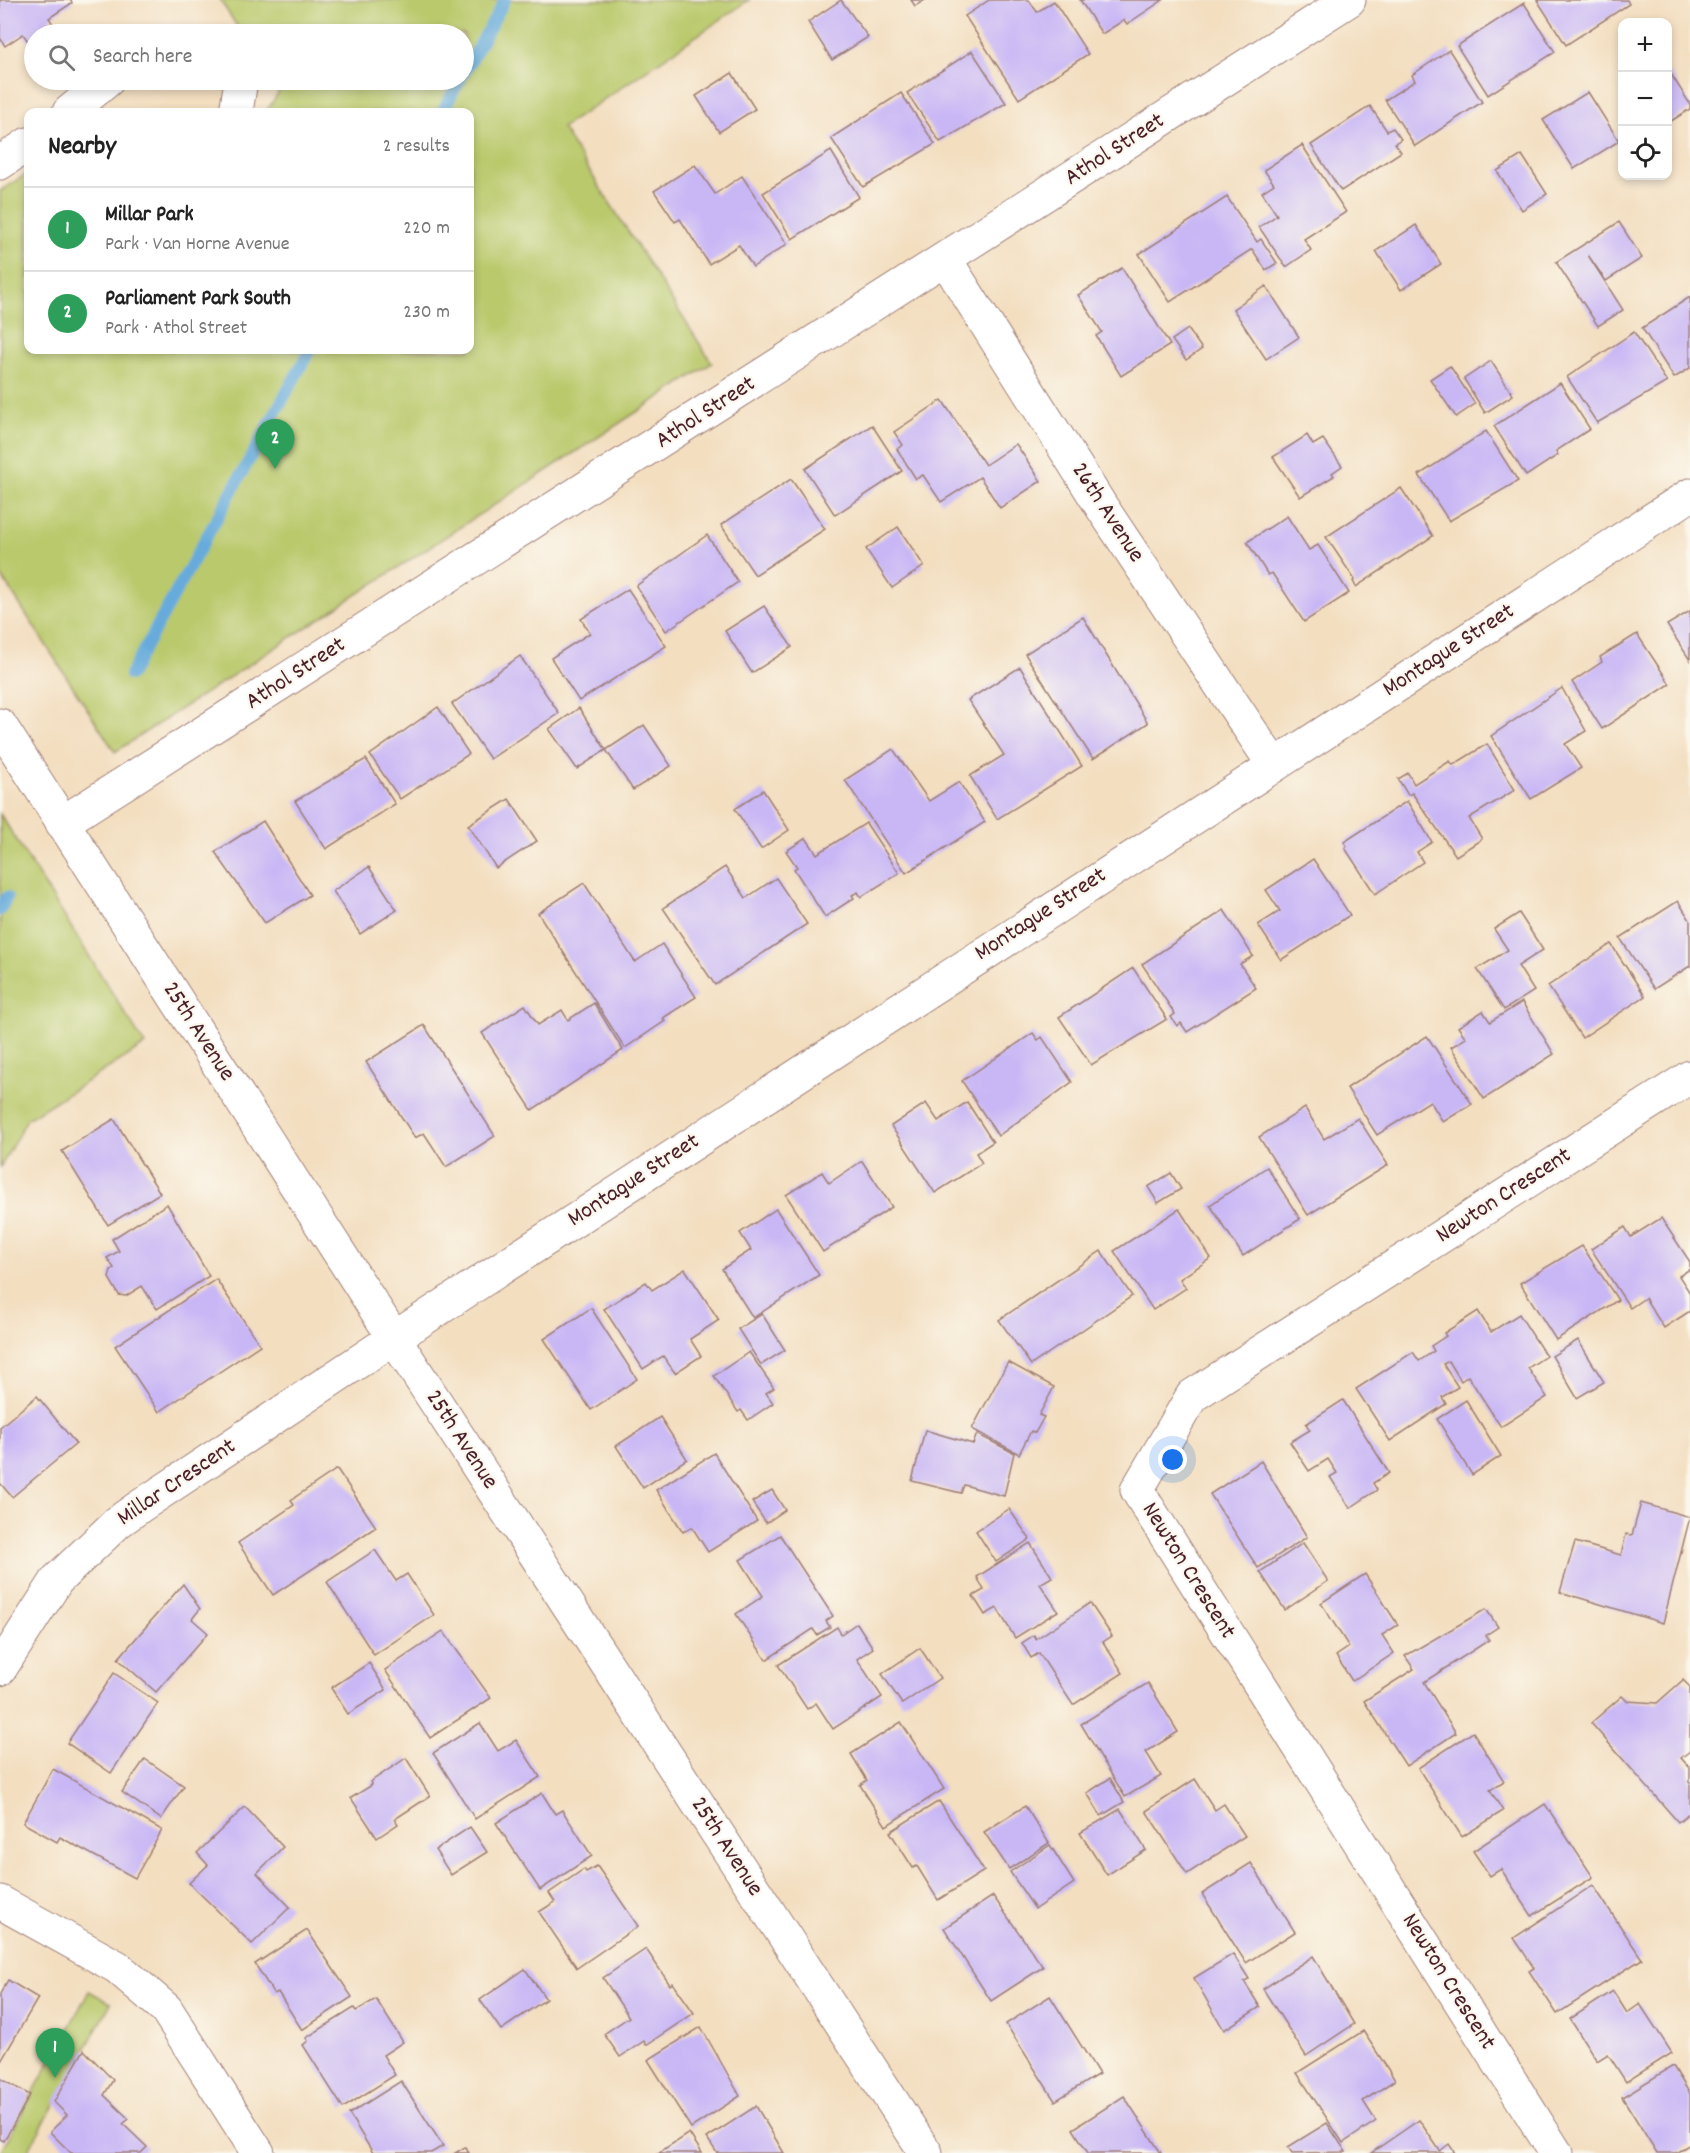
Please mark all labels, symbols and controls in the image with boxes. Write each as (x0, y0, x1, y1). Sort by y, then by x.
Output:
map controls (1618, 18, 1672, 180)
button: + (1618, 18, 1672, 72)
search box (24, 24, 474, 90)
icon: search (45, 41, 78, 74)
text: Search here (93, 42, 192, 73)
button: − (1618, 72, 1672, 126)
street label: Athol Street (1058, 105, 1172, 195)
button: locate (1618, 126, 1672, 180)
text: Nearby (48, 129, 116, 166)
text: 2 results (383, 133, 450, 161)
text: Millar Park (105, 200, 193, 231)
text: 1 (65, 215, 70, 243)
text: 220 m (403, 215, 450, 243)
text: Park · Van Horne Avenue (105, 231, 290, 259)
text: Parliament Park South (105, 284, 291, 315)
text: 2 (63, 299, 72, 327)
text: 230 m (403, 299, 450, 327)
text: Park · Athol Street (105, 315, 247, 343)
street label: Athol Street (649, 368, 763, 458)
pin: 2 (256, 420, 294, 469)
street label: 26th Avenue (1062, 456, 1152, 570)
street label: Montague Street (1376, 595, 1522, 706)
street label: Athol Street (239, 629, 353, 719)
street label: Montague Street (968, 859, 1114, 970)
street label: 25th Avenue (153, 976, 243, 1088)
street label: Montague Street (561, 1125, 707, 1236)
street label: Newton Crescent (1430, 1139, 1579, 1253)
street label: 25th Avenue (416, 1384, 506, 1496)
street label: Millar Crescent (111, 1430, 243, 1535)
your location (1158, 1445, 1187, 1474)
street label: Newton Crescent (1132, 1496, 1244, 1646)
street label: 25th Avenue (681, 1791, 771, 1903)
street label: Newton Crescent (1392, 1907, 1504, 2057)
pin: 1 (36, 2028, 74, 2078)

